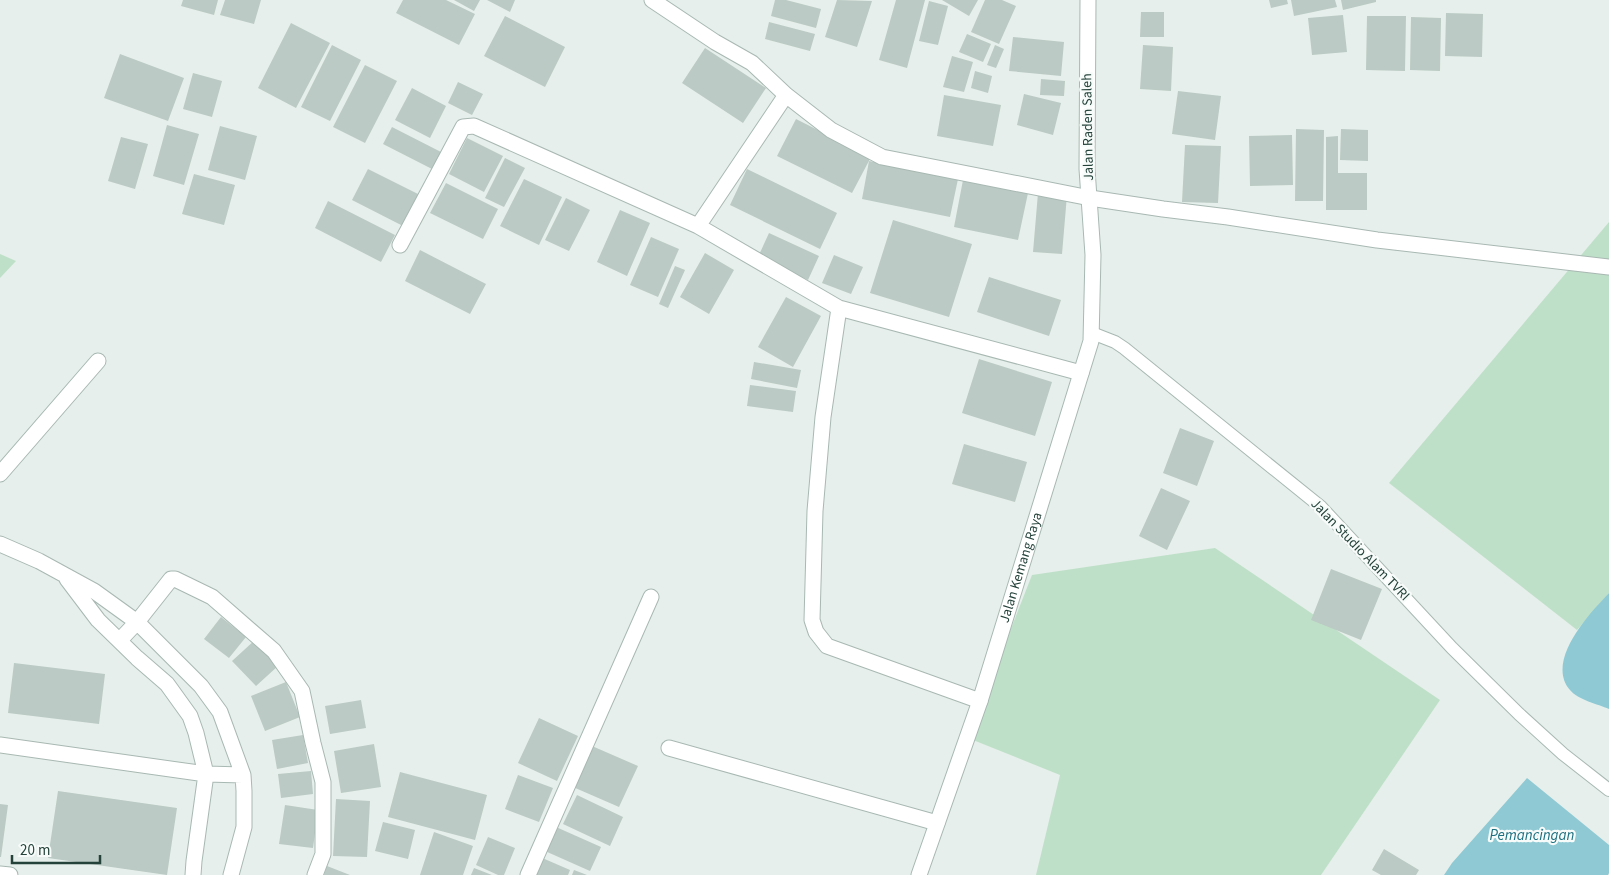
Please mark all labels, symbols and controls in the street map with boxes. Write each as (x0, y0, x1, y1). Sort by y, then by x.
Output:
street label: Jalan Raden Saleh (1077, 73, 1099, 181)
street label: Jalan Studio Alam TVRI (1306, 495, 1414, 605)
street label: Jalan Kemang Raya (995, 510, 1048, 625)
water label: Pemancingan (1490, 825, 1575, 846)
scale bar (12, 832, 100, 864)
text: 20 m (20, 840, 50, 861)

